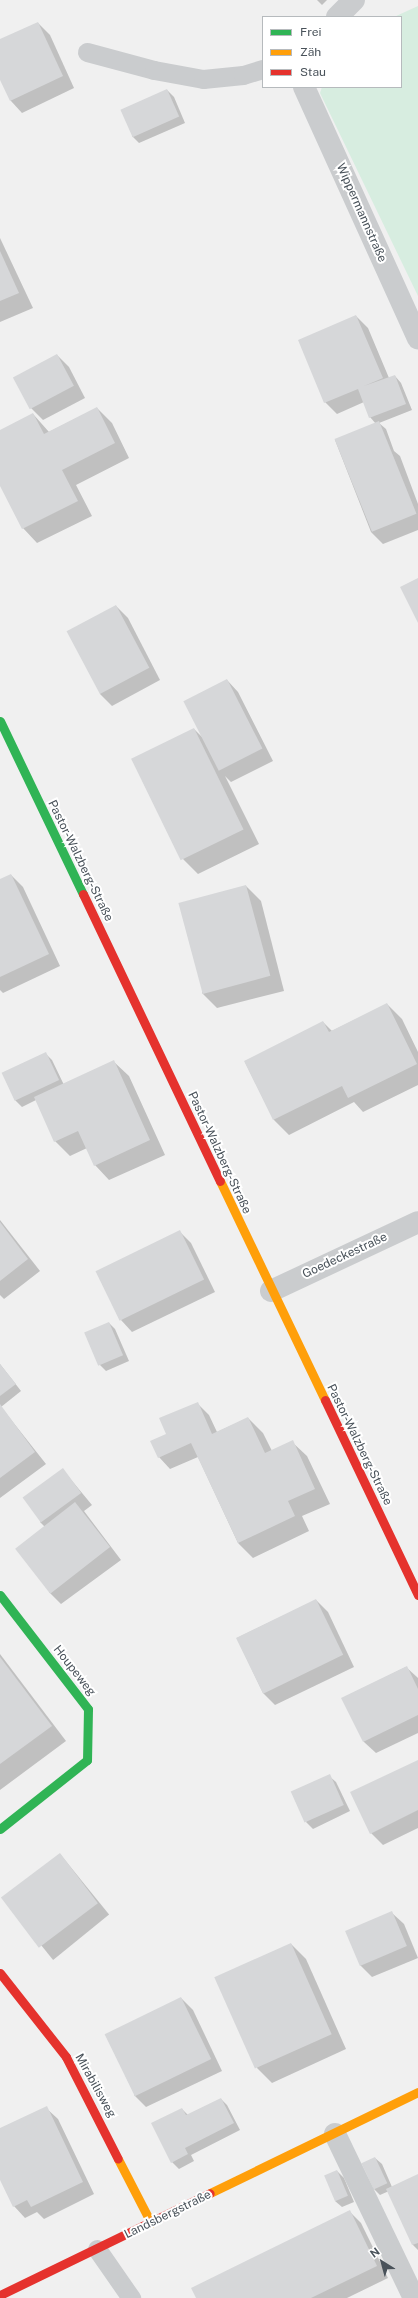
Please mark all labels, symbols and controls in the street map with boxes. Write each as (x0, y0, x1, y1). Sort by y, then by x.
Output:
legend (262, 16, 402, 88)
text: Frei (300, 25, 322, 39)
text: Zäh (300, 45, 321, 59)
text: Stau (300, 65, 326, 79)
street label: Wippermannstraße (333, 161, 389, 265)
street label: Pastor-Walzberg-Straße (44, 798, 116, 924)
street label: Pastor-Walzberg-Straße (184, 1090, 254, 1216)
street label: Goedeckestraße (300, 1230, 390, 1282)
street label: Pastor-Walzberg-Straße (323, 1382, 395, 1508)
street label: Houpeweg (50, 1643, 98, 1699)
street label: Mirabilisweg (71, 2051, 119, 2121)
street label: Landsbergstraße (122, 2188, 214, 2242)
north arrow (362, 2242, 402, 2282)
text: N (368, 2245, 382, 2260)

